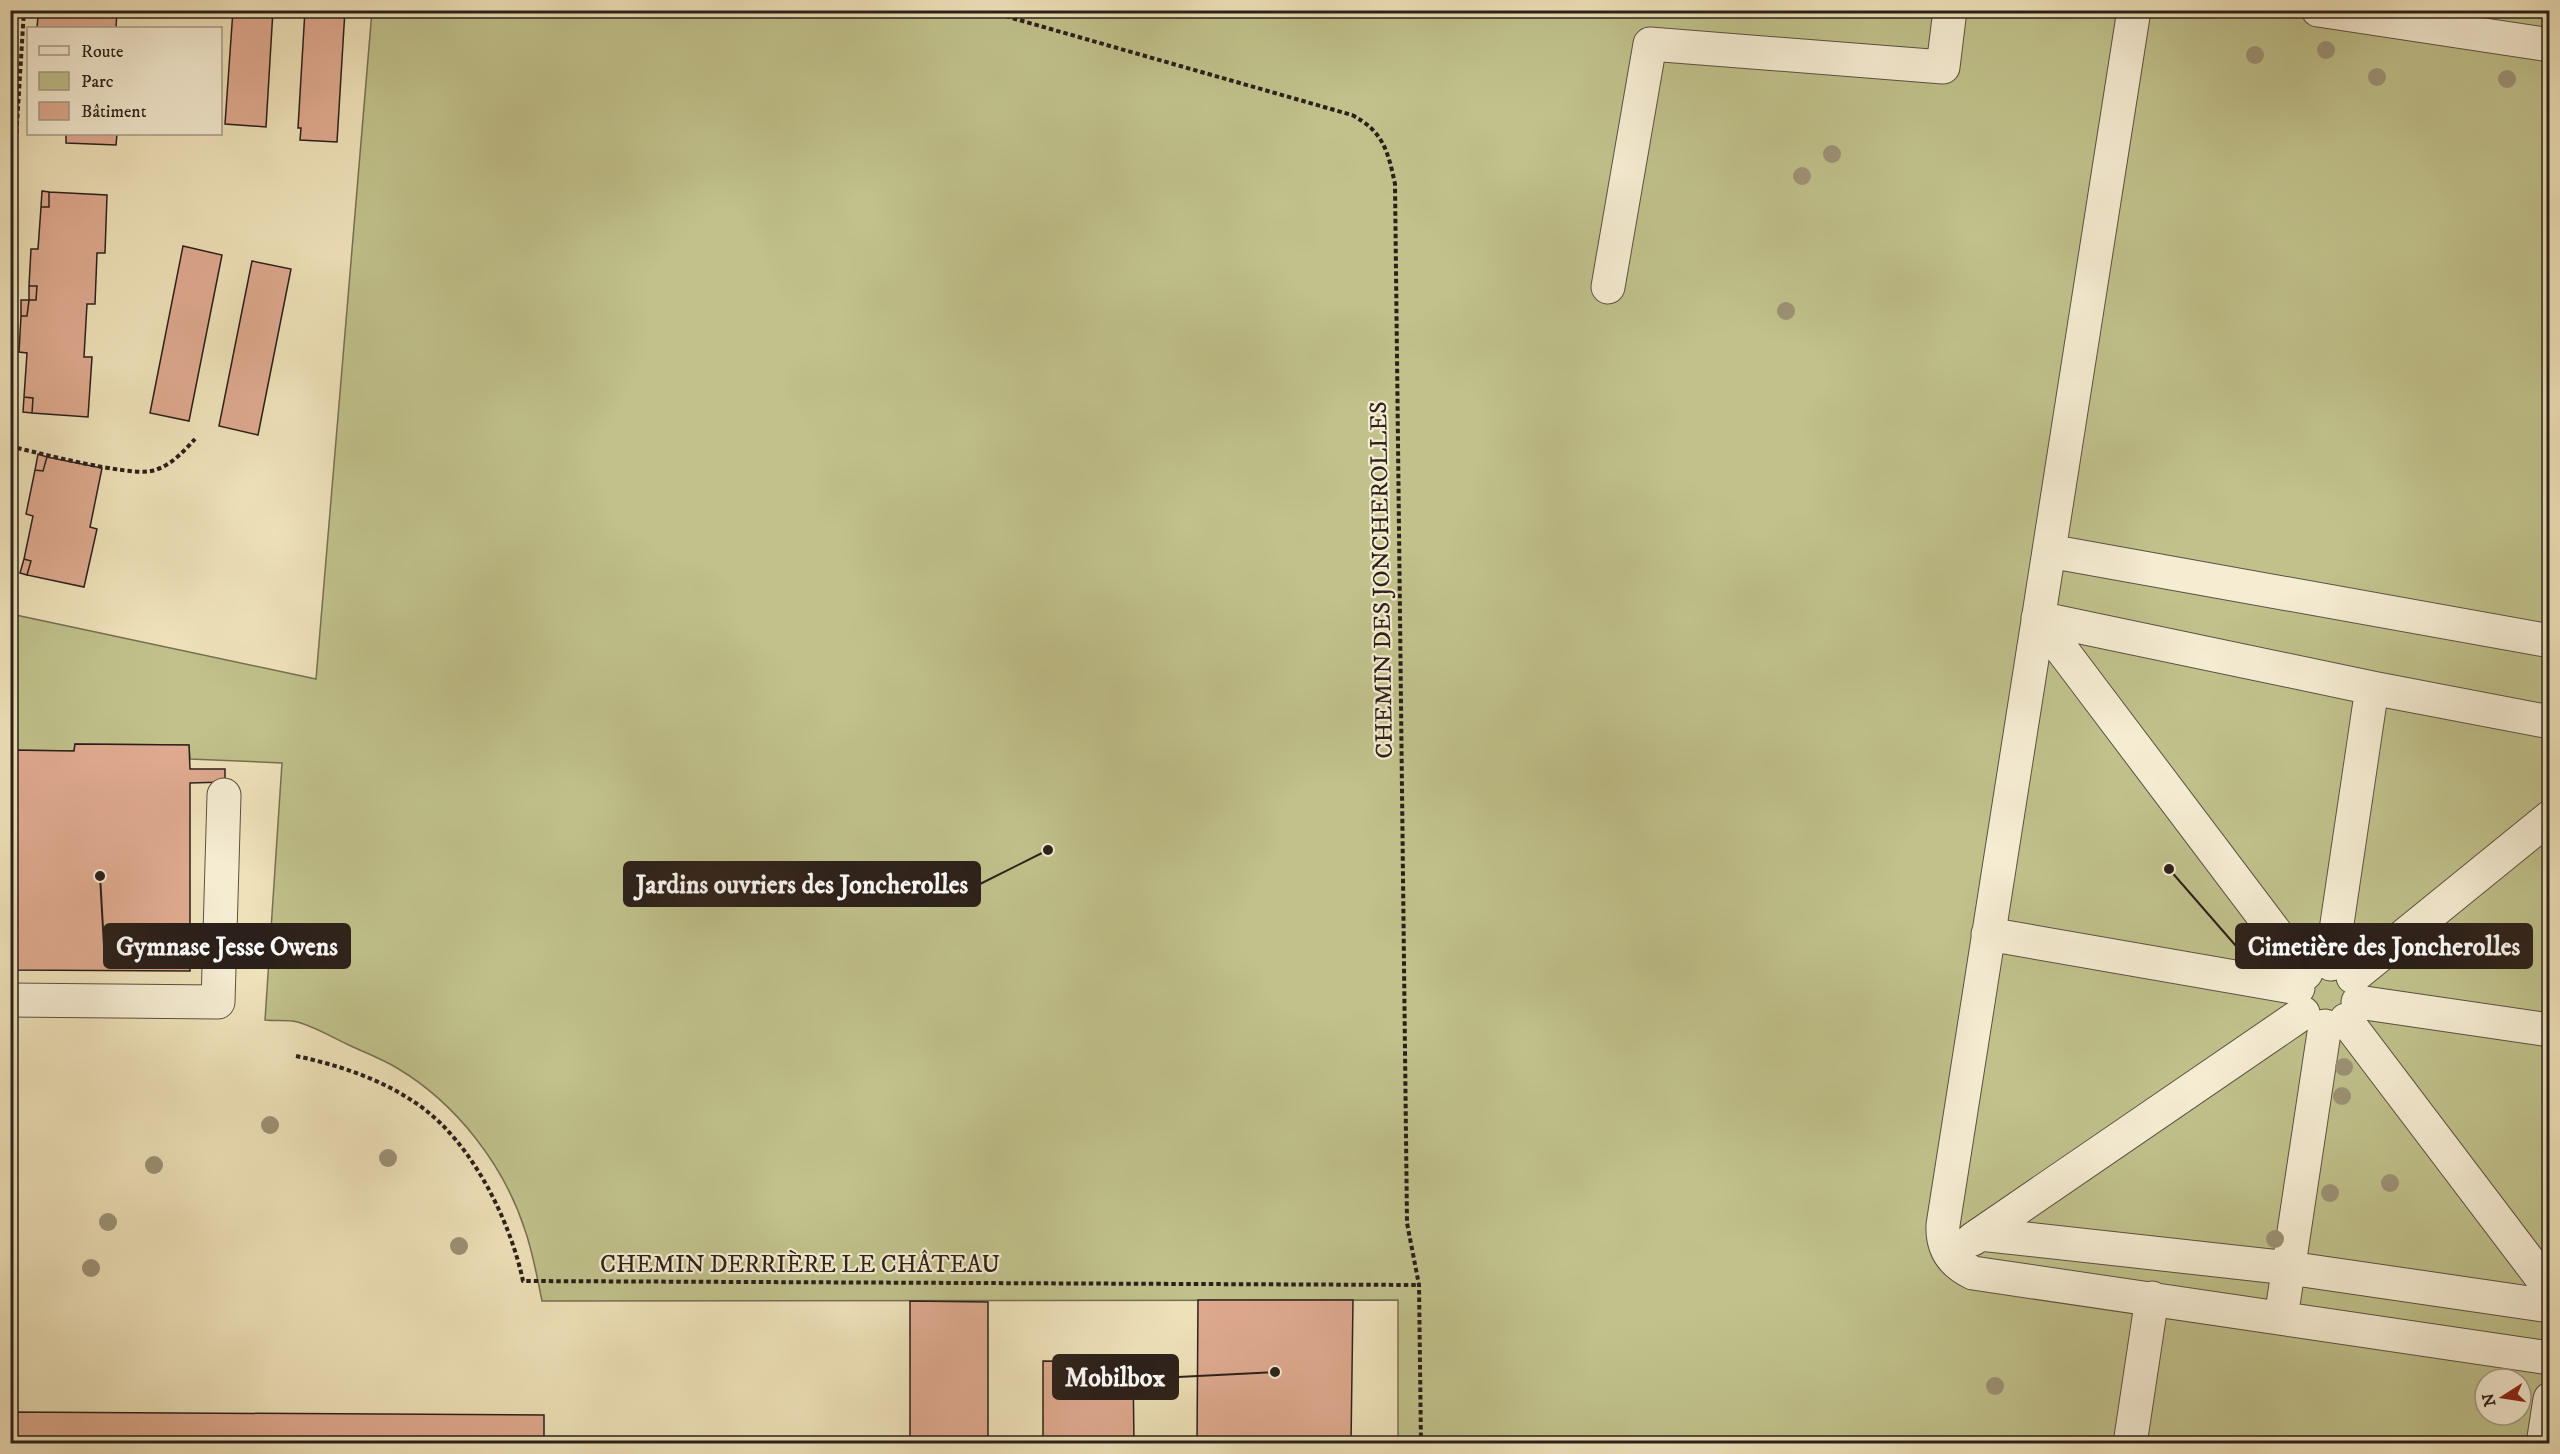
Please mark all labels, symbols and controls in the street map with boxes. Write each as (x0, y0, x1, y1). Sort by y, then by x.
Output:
legend (27, 27, 222, 135)
text: Route (81, 41, 124, 63)
text: Parc (81, 71, 114, 93)
text: Bâtiment (81, 101, 147, 123)
street label: CHEMIN DES JONCHEROLLES (1364, 401, 1400, 759)
callout: Jardins ouvriers des Joncherolles (624, 862, 980, 906)
text: Jardins ouvriers des Joncherolles (633, 869, 969, 902)
callout: Gymnase Jesse Owens (104, 924, 350, 968)
callout: Cimetière des Joncherolles (2236, 924, 2532, 968)
text: Gymnase Jesse Owens (116, 931, 338, 964)
text: Cimetière des Joncherolles (2248, 931, 2521, 964)
street label: CHEMIN DERRIÈRE LE CHÂTEAU (600, 1249, 1000, 1280)
callout: Mobilbox (1053, 1355, 1178, 1399)
text: Mobilbox (1065, 1362, 1165, 1395)
north arrow (2473, 1367, 2533, 1427)
text: N (2478, 1391, 2500, 1408)

